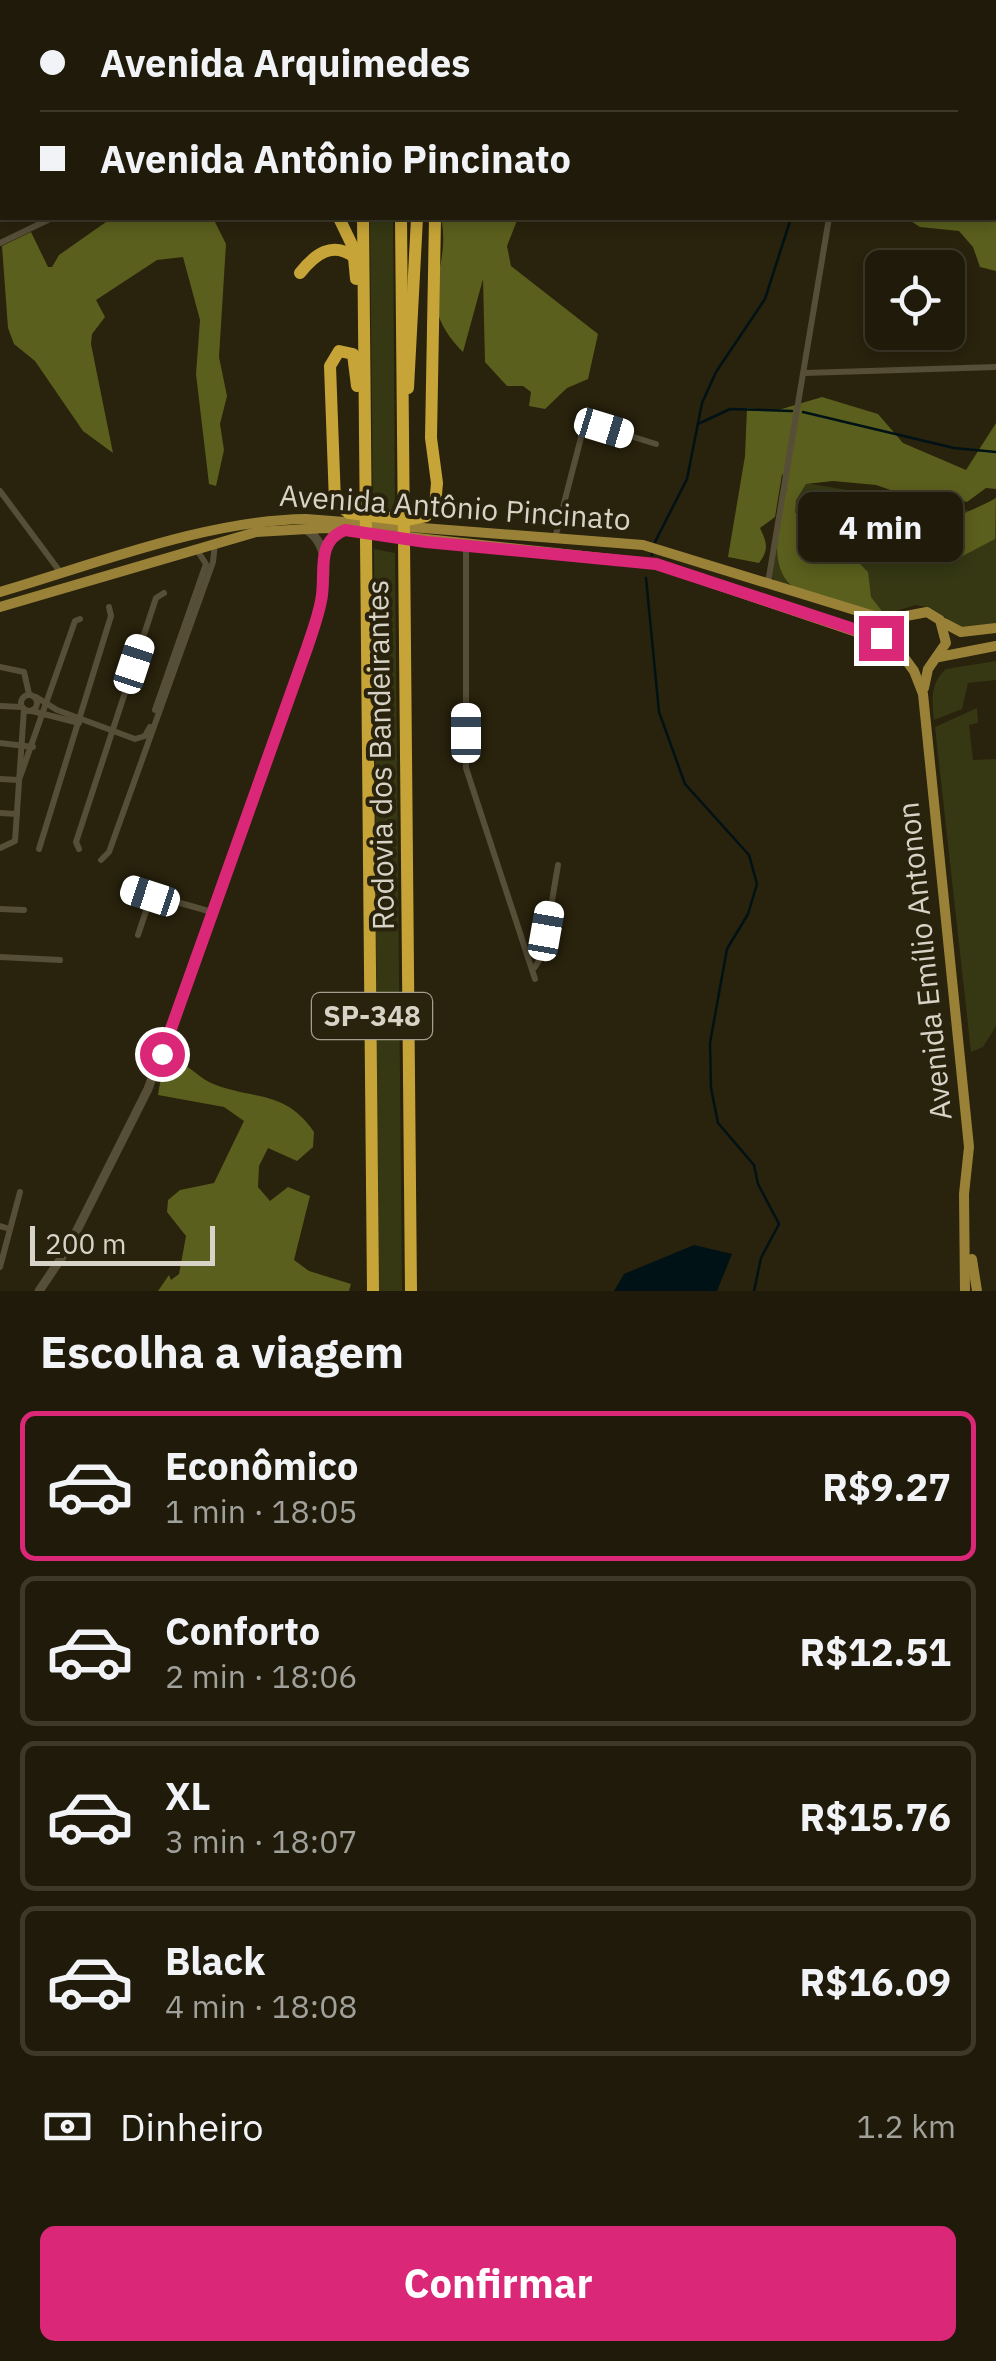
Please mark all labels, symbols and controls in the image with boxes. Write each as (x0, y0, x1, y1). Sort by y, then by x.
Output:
text: Avenida Arquimedes (100, 38, 470, 87)
text: Avenida Antônio Pincinato (100, 134, 571, 183)
map controls (865, 250, 965, 350)
button: locate (865, 250, 965, 350)
car (571, 405, 637, 451)
street label: Avenida Antônio Pincinato (278, 475, 632, 538)
callout: 4 min (798, 493, 964, 563)
text: 4 min (839, 506, 922, 548)
street label: Rodovia dos Bandeirantes (357, 580, 402, 930)
route end (859, 616, 904, 661)
car (110, 631, 158, 697)
car (451, 703, 481, 763)
street label: Avenida Emílio Antonon (887, 800, 960, 1122)
car (117, 872, 183, 920)
car (526, 899, 566, 963)
road number: SP-348 (312, 993, 432, 1039)
route start (140, 1032, 185, 1077)
scale bar (30, 1221, 215, 1266)
text: 200 m (45, 1225, 126, 1262)
text: Escolha a viagem (40, 1322, 404, 1380)
icon: car (45, 1441, 135, 1531)
text: Econômico (165, 1441, 358, 1490)
text: R$9.27 (822, 1462, 951, 1511)
text: 1 min · 18:05 (165, 1490, 358, 1532)
icon: car (45, 1606, 135, 1696)
text: Conforto (165, 1606, 320, 1655)
text: R$12.51 (800, 1627, 951, 1676)
text: 2 min · 18:06 (165, 1655, 358, 1697)
icon: car (45, 1771, 135, 1861)
text: XL (165, 1771, 211, 1820)
text: R$15.76 (800, 1792, 951, 1841)
text: 3 min · 18:07 (165, 1820, 358, 1862)
icon: car (45, 1936, 135, 2026)
text: Black (165, 1936, 265, 1985)
text: R$16.09 (800, 1957, 951, 2006)
text: 4 min · 18:08 (165, 1985, 358, 2027)
icon: cash (40, 2099, 95, 2154)
text: Dinheiro (120, 2102, 264, 2151)
text: 1.2 km (857, 2105, 956, 2147)
button: Confirmar (40, 2226, 956, 2341)

